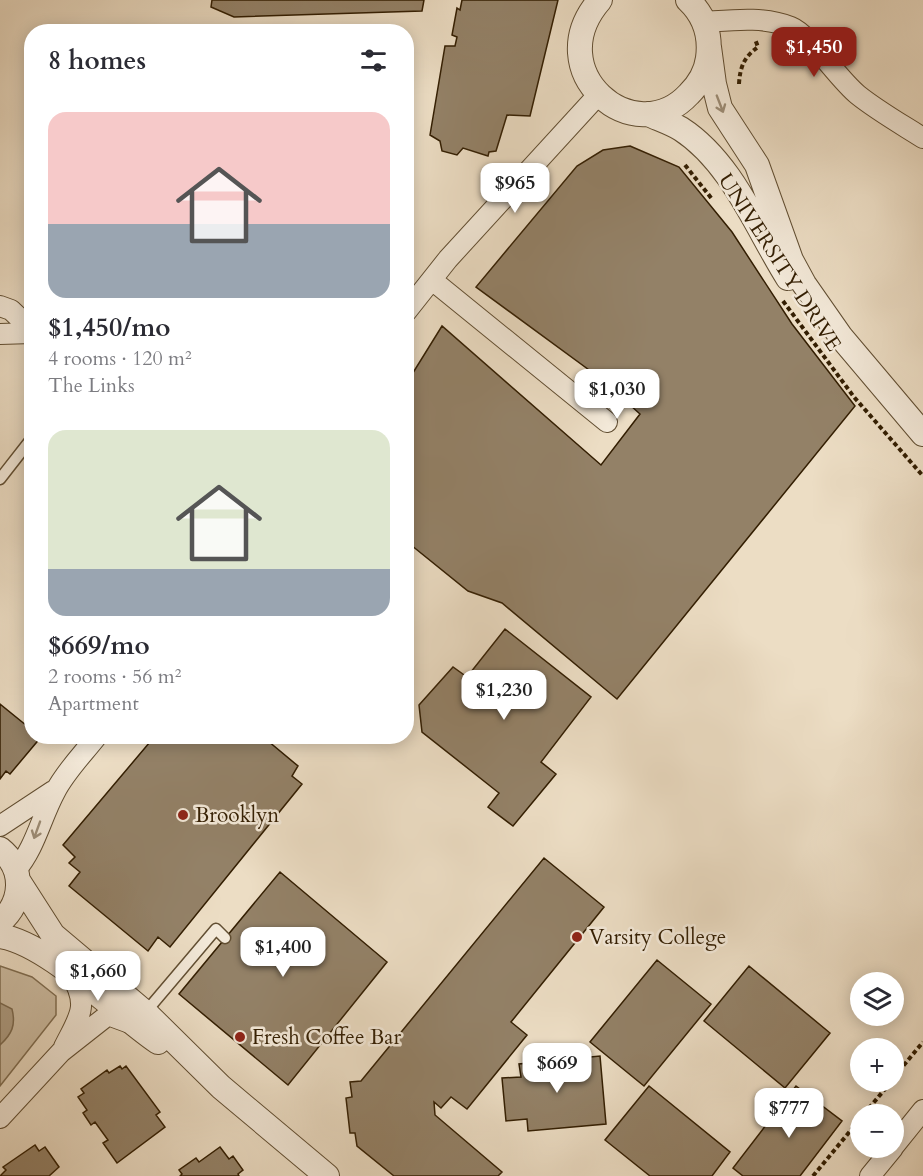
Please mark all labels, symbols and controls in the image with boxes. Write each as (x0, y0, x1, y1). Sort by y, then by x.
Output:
pin: $1,450 (765, 27, 863, 78)
text: $1,450 (785, 33, 843, 60)
text: 8 homes (48, 43, 146, 78)
icon: filters (357, 44, 390, 77)
one-way arrow (715, 95, 726, 113)
icon: home (165, 151, 273, 259)
pin: $965 (479, 163, 551, 214)
street label: UNIVERSITY DRIVE (711, 168, 848, 357)
text: $965 (495, 169, 535, 196)
text: $1,450/mo (48, 310, 171, 345)
text: 4 rooms · 120 m² (48, 345, 192, 372)
pin: $1,030 (568, 369, 666, 420)
text: The Links (48, 372, 135, 399)
text: $1,030 (588, 375, 646, 402)
icon: home (165, 469, 273, 577)
text: $669/mo (48, 628, 150, 663)
text: 2 rooms · 56 m² (48, 663, 181, 690)
pin: $1,230 (455, 670, 553, 721)
text: $1,230 (475, 676, 533, 703)
text: Apartment (48, 690, 139, 717)
place label: Brooklyn (195, 801, 279, 830)
marker: Brooklyn (176, 808, 190, 822)
one-way arrow (31, 820, 42, 839)
place label: Varsity College (589, 923, 726, 952)
pin: $1,400 (234, 927, 332, 978)
marker: Varsity College (570, 930, 584, 944)
text: $1,400 (254, 933, 312, 960)
pin: $1,660 (49, 951, 147, 1002)
text: $1,660 (69, 957, 127, 984)
map controls (850, 972, 904, 1158)
button: layers (850, 972, 904, 1026)
place label: Fresh Coffee Bar (252, 1023, 401, 1052)
marker: Fresh Coffee Bar (233, 1030, 247, 1044)
button: + (850, 1038, 904, 1092)
pin: $669 (521, 1043, 593, 1094)
text: $669 (537, 1049, 577, 1076)
pin: $777 (753, 1088, 825, 1139)
text: $777 (769, 1094, 809, 1121)
button: − (850, 1104, 904, 1158)

